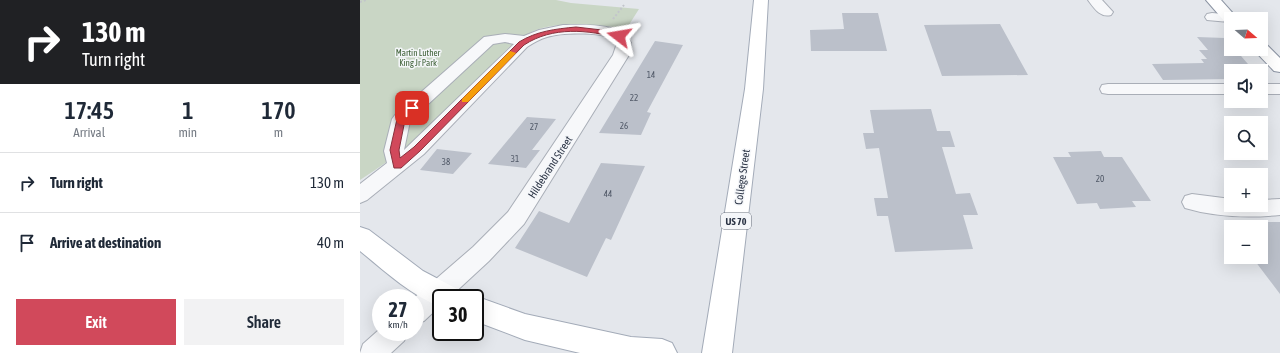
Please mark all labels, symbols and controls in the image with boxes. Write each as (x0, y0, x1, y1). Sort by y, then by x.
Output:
north arrow (1224, 12, 1268, 56)
map controls (1224, 12, 1268, 264)
position arrow (598, 15, 640, 57)
icon: right (16, 16, 68, 68)
text: 130 m (82, 16, 145, 48)
park label: Martin Luther King Jr Park (396, 48, 441, 68)
text: Turn right (82, 49, 145, 70)
button: sound (1224, 64, 1268, 108)
house number: 14 (647, 70, 655, 80)
pin (395, 91, 429, 125)
house number: 22 (630, 93, 638, 103)
text: 17:45 (65, 97, 114, 124)
text: 1 (182, 97, 193, 124)
text: 170 (262, 97, 295, 124)
icon: arrive (401, 97, 423, 119)
button: search (1224, 116, 1268, 160)
house number: 26 (620, 121, 628, 131)
house number: 27 (530, 122, 538, 132)
text: Arrival (73, 125, 105, 140)
text: min (178, 125, 197, 140)
text: m (274, 125, 283, 140)
street label: Hildebrand Street (526, 134, 574, 200)
street label: College Street (732, 148, 752, 206)
house number: 31 (511, 154, 519, 164)
house number: 38 (442, 157, 450, 167)
button: + (1224, 168, 1268, 212)
icon: right (16, 172, 38, 194)
text: Turn right (50, 174, 103, 191)
text: 130 m (310, 174, 344, 191)
house number: 20 (1096, 174, 1104, 184)
house number: 44 (604, 189, 612, 199)
road number: US 70 (721, 213, 751, 229)
button: − (1224, 220, 1268, 264)
icon: arrive (16, 232, 38, 254)
text: Arrive at destination (50, 234, 161, 251)
text: 40 m (317, 234, 344, 251)
speed limit sign: 30 (432, 289, 484, 341)
text: 27 (389, 298, 407, 321)
button: Exit (16, 299, 176, 345)
button: Share (184, 299, 344, 345)
text: km/h (388, 319, 408, 330)

